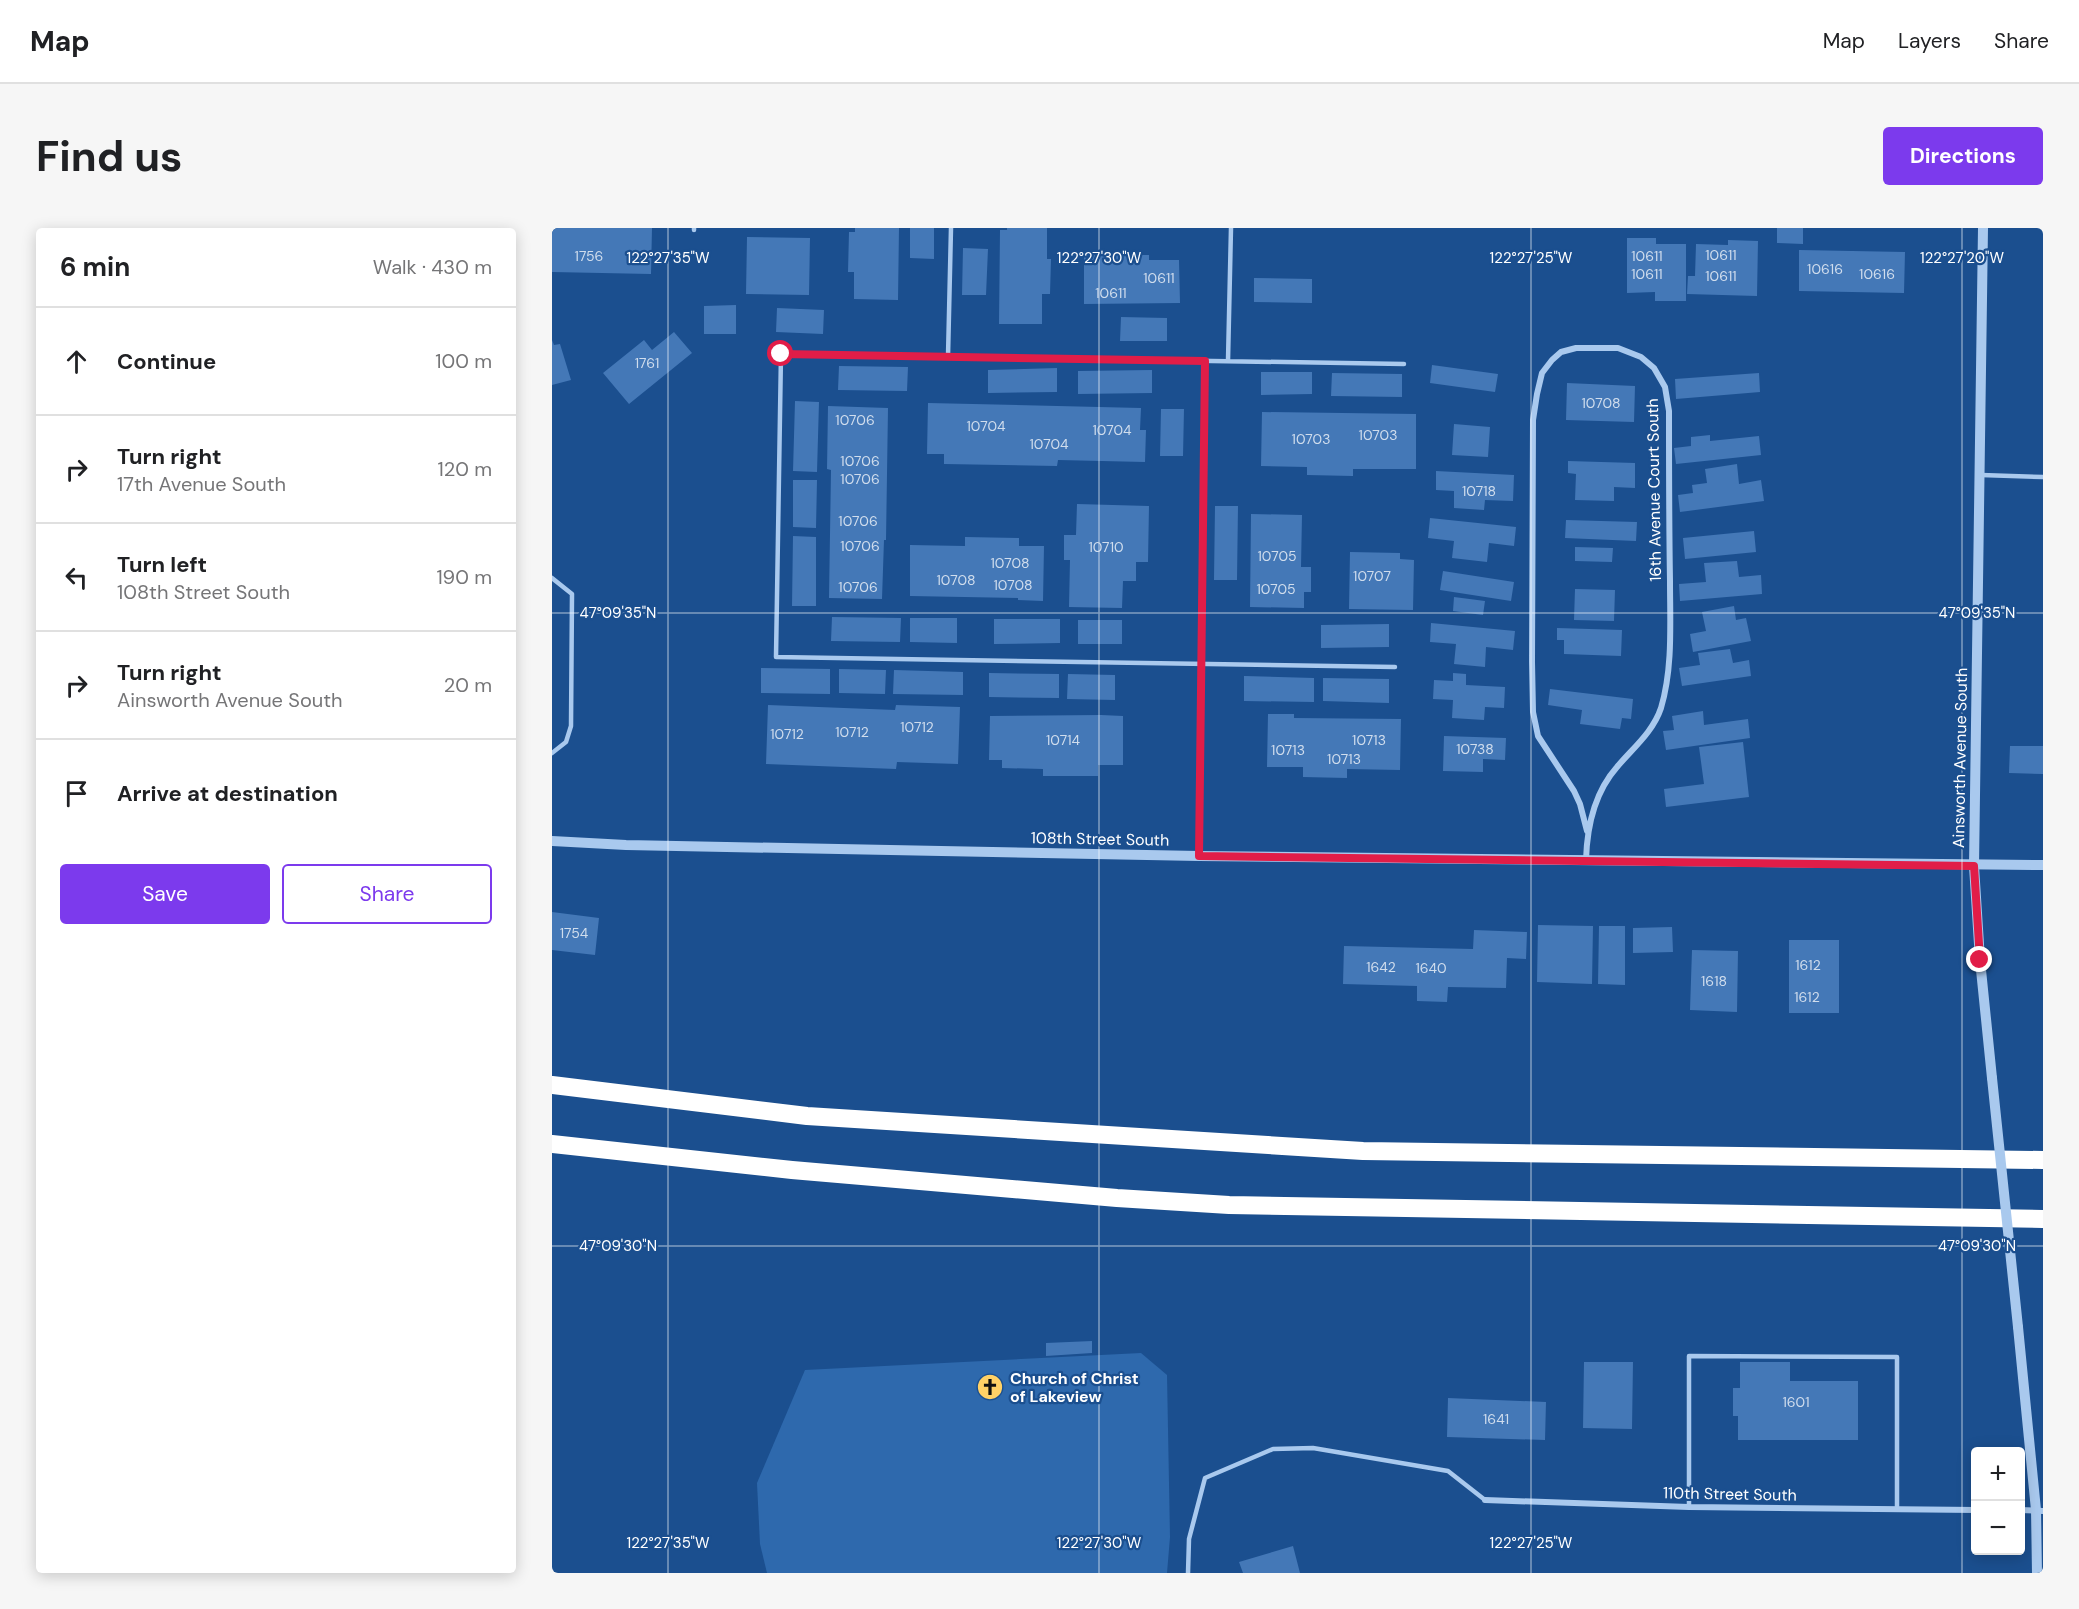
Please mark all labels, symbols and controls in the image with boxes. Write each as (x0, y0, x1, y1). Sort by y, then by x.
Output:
text: Map (30, 23, 90, 60)
text: Map (1823, 27, 1865, 55)
text: Layers (1898, 27, 1961, 55)
text: Share (1994, 27, 2049, 55)
button: Directions (1883, 127, 2043, 185)
text: Find us (36, 129, 182, 184)
house number: 10611 (1705, 246, 1737, 264)
house number: 1756 (575, 247, 603, 265)
house number: 10611 (1631, 247, 1663, 265)
text: 122°27'35"W (627, 248, 710, 268)
text: 122°27'30"W (1057, 248, 1142, 268)
text: 122°27'25"W (1490, 248, 1573, 268)
text: 122°27'20"W (1920, 248, 2004, 268)
text: 6 min (60, 250, 130, 284)
text: Walk · 430 m (373, 254, 492, 280)
house number: 10616 (1807, 260, 1843, 278)
house number: 10611 (1631, 265, 1663, 283)
house number: 10616 (1859, 265, 1895, 283)
house number: 10611 (1705, 267, 1737, 285)
house number: 10611 (1143, 269, 1175, 287)
house number: 10611 (1095, 284, 1127, 302)
route start (767, 340, 793, 366)
icon: ahead (60, 345, 93, 378)
text: Continue (117, 347, 216, 376)
text: 100 m (435, 348, 492, 374)
house number: 1761 (635, 354, 659, 372)
house number: 10708 (1581, 394, 1621, 412)
street label: 16th Avenue Court South (1642, 398, 1666, 582)
house number: 10706 (835, 411, 875, 429)
house number: 10704 (966, 417, 1006, 435)
house number: 10704 (1092, 421, 1132, 439)
house number: 10703 (1359, 426, 1397, 444)
house number: 10703 (1292, 430, 1330, 448)
house number: 10704 (1029, 435, 1069, 453)
text: Turn right (117, 442, 222, 471)
house number: 10706 (840, 452, 880, 470)
icon: right (60, 453, 93, 486)
text: 120 m (438, 456, 492, 482)
house number: 10706 (840, 470, 880, 488)
text: 17th Avenue South (117, 471, 286, 497)
house number: 10718 (1462, 482, 1496, 500)
house number: 10706 (838, 512, 878, 530)
house number: 10706 (840, 537, 880, 555)
house number: 10710 (1088, 538, 1124, 556)
house number: 10705 (1257, 547, 1297, 565)
text: Turn left (117, 550, 207, 579)
house number: 10708 (990, 554, 1030, 572)
icon: left (60, 561, 93, 594)
text: 190 m (436, 564, 492, 590)
house number: 10707 (1353, 567, 1391, 585)
house number: 10708 (936, 571, 976, 589)
house number: 10708 (993, 576, 1033, 594)
house number: 10706 (838, 578, 878, 596)
text: 108th Street South (117, 579, 290, 605)
house number: 10705 (1256, 580, 1296, 598)
text: 47°09'35"N (580, 603, 656, 623)
text: 47°09'35"N (1939, 603, 2015, 623)
text: Turn right (117, 658, 222, 687)
street label: Ainsworth Avenue South (1948, 668, 1972, 848)
icon: right (60, 669, 93, 702)
text: 20 m (444, 672, 492, 698)
text: Ainsworth Avenue South (117, 687, 343, 713)
house number: 10712 (900, 718, 934, 736)
house number: 10712 (835, 723, 869, 741)
house number: 10712 (770, 725, 804, 743)
house number: 10714 (1046, 731, 1081, 749)
house number: 10713 (1352, 731, 1386, 749)
house number: 10738 (1456, 740, 1494, 758)
house number: 10713 (1271, 741, 1305, 759)
house number: 10713 (1327, 750, 1361, 768)
icon: arrive (60, 777, 93, 810)
text: Arrive at destination (117, 779, 338, 808)
street label: 108th Street South (1031, 827, 1169, 851)
button: Save (60, 864, 270, 924)
button: Share (282, 864, 492, 924)
house number: 1754 (560, 924, 589, 942)
route end (1966, 946, 1992, 972)
house number: 1612 (1795, 956, 1821, 974)
house number: 1642 (1366, 958, 1396, 976)
house number: 1640 (1415, 959, 1447, 977)
house number: 1618 (1701, 972, 1727, 990)
house number: 1612 (1794, 988, 1820, 1006)
text: 47°09'30"N (579, 1236, 657, 1256)
text: 47°09'30"N (1938, 1236, 2016, 1256)
place label: Church of Christ of Lakeview (1010, 1368, 1139, 1407)
church icon: Church of Christ of Lakeview (975, 1372, 1005, 1402)
house number: 1601 (1782, 1393, 1810, 1411)
house number: 1641 (1483, 1410, 1509, 1428)
map controls (1971, 1447, 2025, 1555)
button: + (1971, 1447, 2025, 1501)
street label: 110th Street South (1663, 1482, 1797, 1506)
button: − (1971, 1501, 2025, 1555)
text: 122°27'35"W (627, 1533, 710, 1553)
text: 122°27'30"W (1057, 1533, 1142, 1553)
text: 122°27'25"W (1490, 1533, 1573, 1553)

